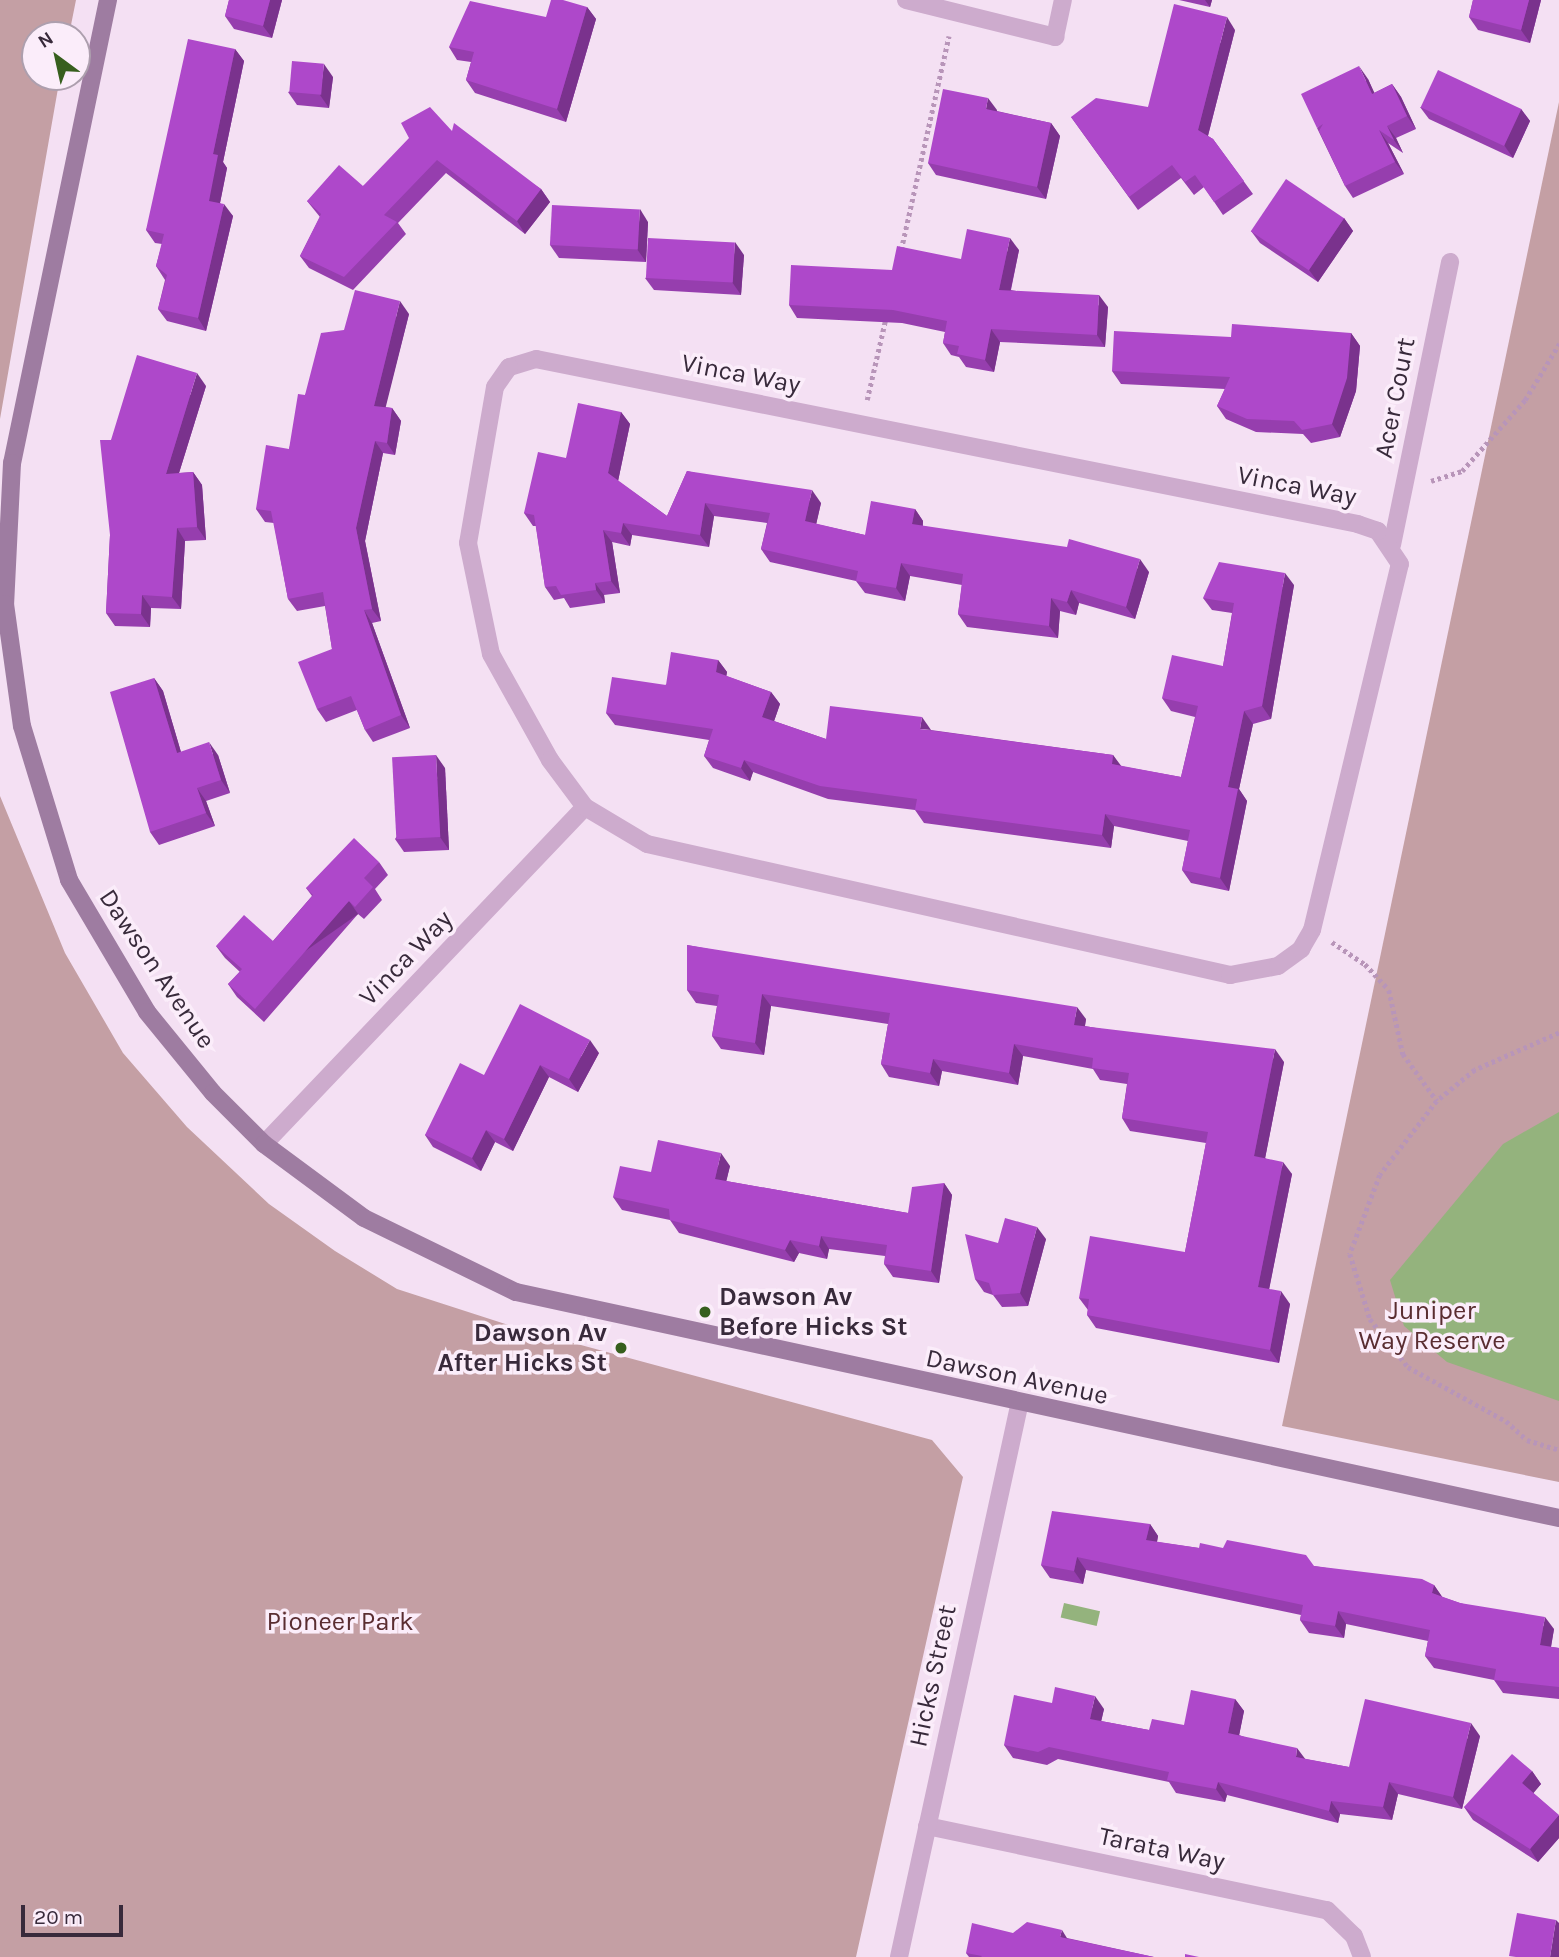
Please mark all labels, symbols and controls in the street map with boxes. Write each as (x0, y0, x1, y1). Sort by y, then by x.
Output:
north arrow (21, 21, 91, 91)
text: N (34, 27, 57, 53)
street label: Acer Court (1368, 335, 1422, 461)
street label: Vinca Way (679, 347, 803, 401)
street label: Vinca Way (1235, 459, 1359, 513)
street label: Dawson Avenue (92, 883, 222, 1055)
street label: Vinca Way (353, 904, 459, 1012)
place label: Dawson Av Before Hicks St (719, 1281, 908, 1342)
park label: Juniper Way Reserve (1358, 1295, 1506, 1356)
marker: Dawson Av Before Hicks St (697, 1304, 713, 1320)
place label: Dawson Av After Hicks St (438, 1317, 607, 1378)
marker: Dawson Av After Hicks St (613, 1340, 629, 1356)
street label: Dawson Avenue (923, 1342, 1111, 1412)
street label: Hicks Street (903, 1602, 963, 1750)
park label: Pioneer Park (266, 1606, 414, 1638)
street label: Tarata Way (1096, 1820, 1228, 1878)
scale bar (24, 1890, 126, 1934)
text: 20 m (34, 1905, 83, 1929)

